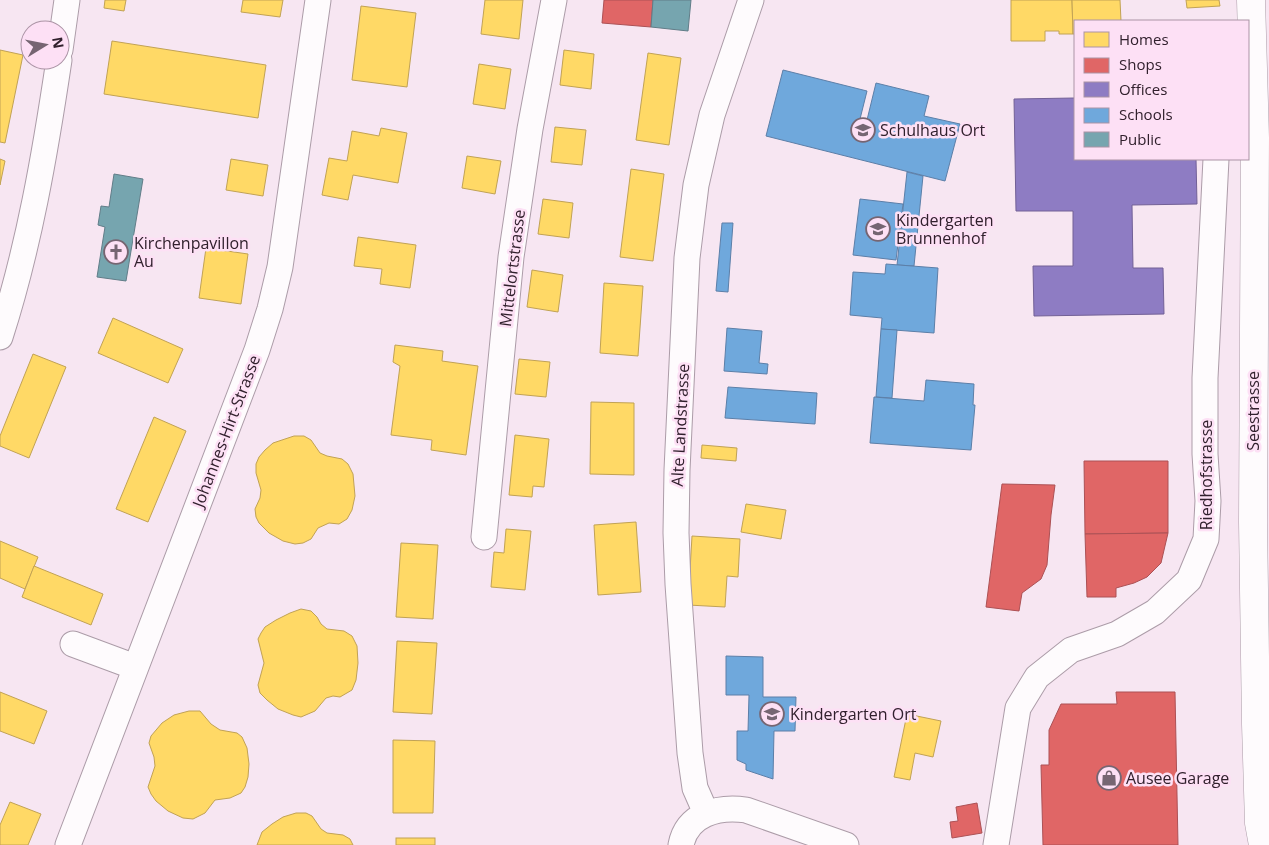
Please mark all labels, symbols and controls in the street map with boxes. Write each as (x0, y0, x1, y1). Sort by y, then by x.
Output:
north arrow (20, 20, 70, 70)
legend (1074, 20, 1249, 160)
text: Homes (1119, 29, 1169, 49)
text: N (48, 35, 69, 50)
text: Shops (1119, 54, 1162, 74)
text: Offices (1119, 79, 1167, 99)
text: Schools (1119, 104, 1173, 124)
school or university icon: Schulhaus Ort (850, 117, 876, 143)
place label: Schulhaus Ort (880, 119, 985, 141)
text: Public (1119, 129, 1161, 149)
street label: Mittelortstrasse (494, 208, 530, 328)
place label: Kindergarten Brunnenhof (896, 209, 994, 249)
school or university icon: Kindergarten Brunnenhof (865, 216, 891, 242)
place label: Kirchenpavillon Au (134, 232, 249, 272)
church icon: Kirchenpavillon Au (103, 239, 129, 265)
street label: Johannes-Hirt-Strasse (186, 352, 265, 512)
street label: Alte Landstrasse (666, 363, 694, 487)
street label: Seestrasse (1242, 371, 1264, 451)
street label: Riedhofstrasse (1195, 420, 1217, 530)
school or university icon: Kindergarten Ort (759, 701, 785, 727)
place label: Kindergarten Ort (790, 703, 917, 725)
shop icon: Ausee Garage (1096, 765, 1122, 791)
place label: Ausee Garage (1126, 767, 1229, 789)

